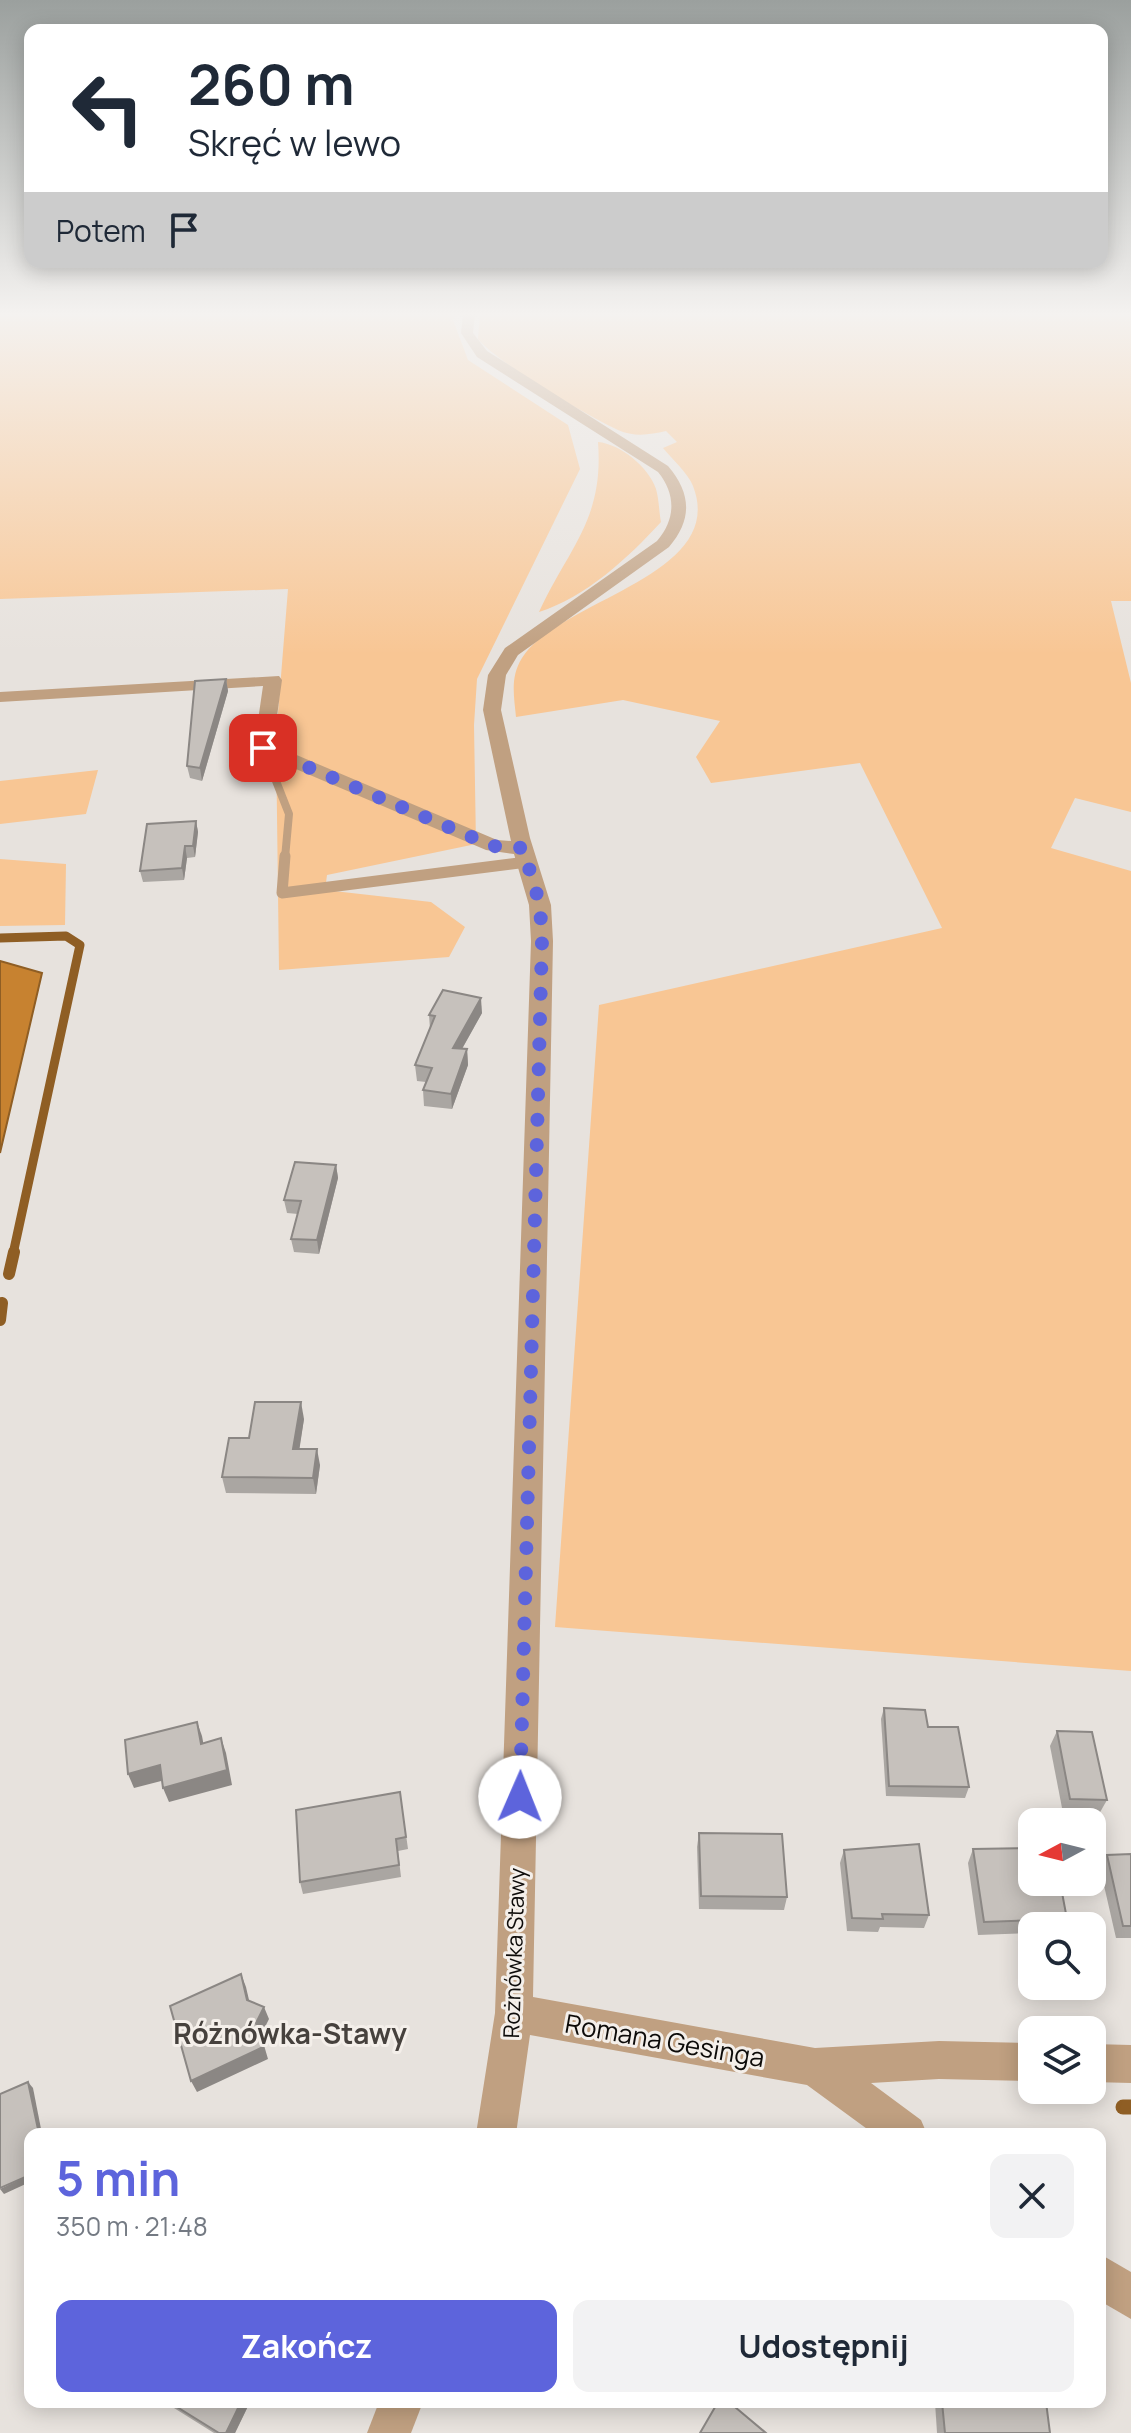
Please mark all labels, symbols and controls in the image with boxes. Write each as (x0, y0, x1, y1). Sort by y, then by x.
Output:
text: 260 m (188, 45, 355, 122)
icon: left (56, 56, 160, 160)
text: Skręć w lewo (188, 118, 401, 167)
icon: arrive (162, 208, 206, 252)
text: Potem (56, 210, 146, 251)
pin (229, 714, 297, 782)
icon: arrive (241, 726, 285, 770)
position arrow (478, 1755, 562, 1839)
north arrow (1018, 1808, 1106, 1896)
map controls (1018, 1808, 1106, 2104)
street label: Rożnówka Stawy (496, 1867, 532, 2039)
button: search (1018, 1912, 1106, 2000)
street label: Romana Gesinga (562, 2005, 768, 2075)
district label: Różnówka-Stawy (173, 2014, 407, 2052)
button: layers (1018, 2016, 1106, 2104)
text: 5 min (56, 2145, 180, 2210)
button: close (990, 2154, 1074, 2238)
text: 350 m · 21:48 (56, 2208, 208, 2244)
button: Zakończ (56, 2300, 557, 2392)
button: Udostępnij (573, 2300, 1074, 2392)

